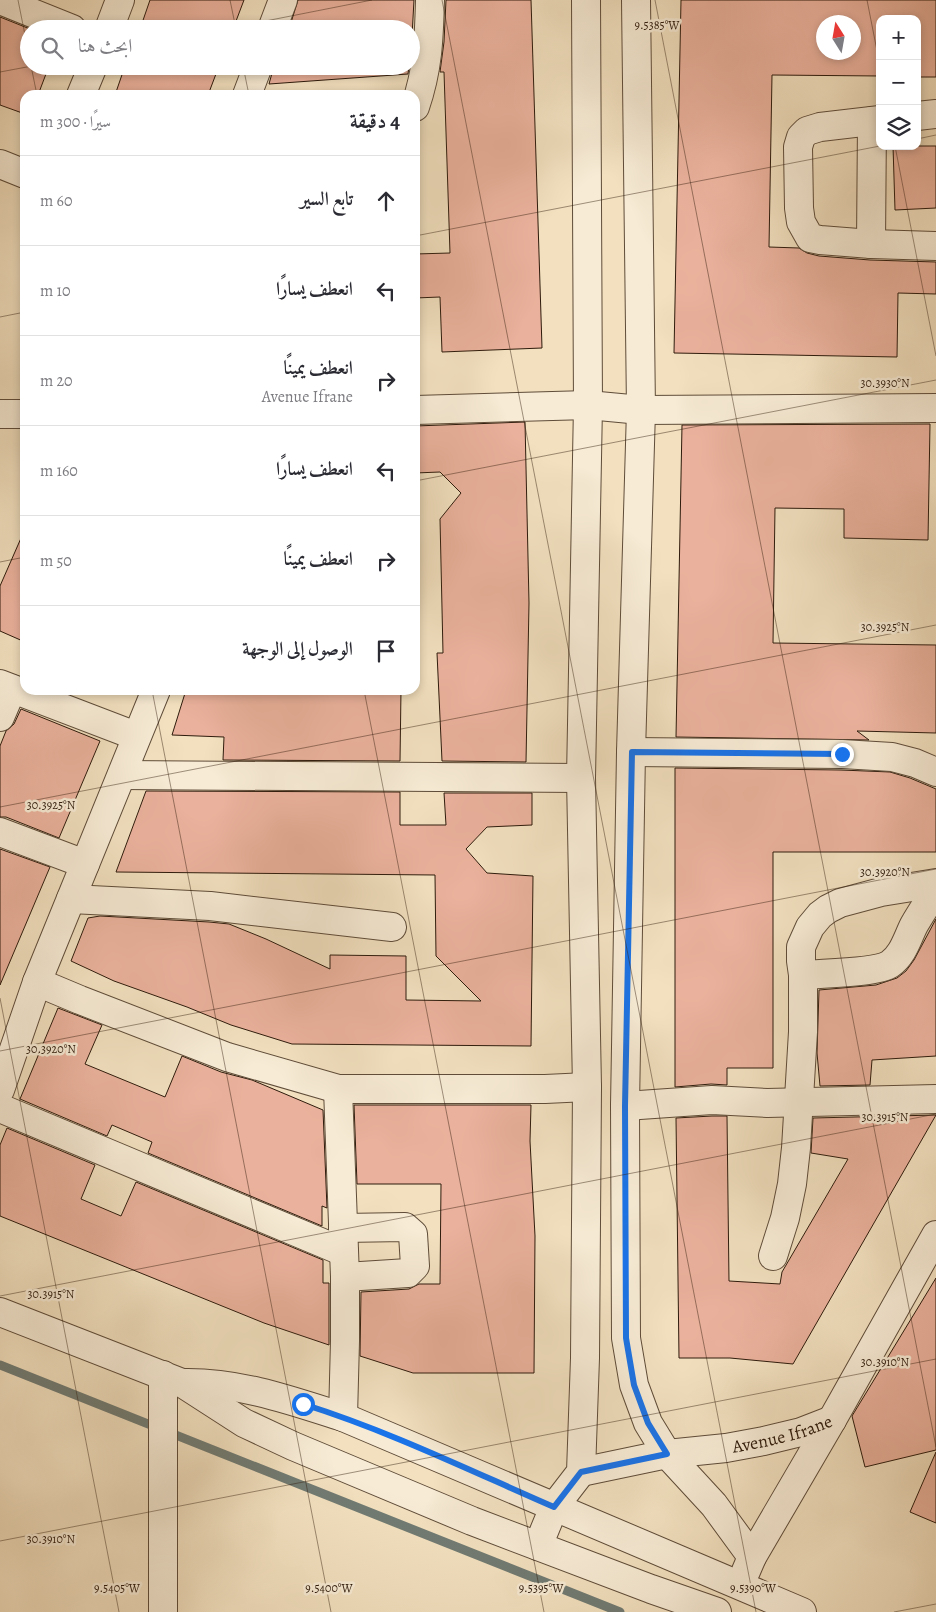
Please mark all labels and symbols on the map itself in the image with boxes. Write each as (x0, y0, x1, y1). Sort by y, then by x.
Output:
north arrow (816, 15, 861, 60)
text: 9.5385°W (634, 17, 680, 33)
text: 30.3930°N (860, 375, 910, 391)
text: 30.3925°N (861, 619, 910, 635)
route end (831, 743, 854, 766)
text: 30.3925°N (27, 797, 76, 813)
text: 30.3920°N (860, 864, 910, 880)
text: 30.3920°N (26, 1041, 76, 1057)
text: 30.3915°N (861, 1109, 909, 1125)
text: 30.3915°N (27, 1286, 75, 1302)
text: 30.3910°N (861, 1354, 909, 1370)
route start (292, 1393, 315, 1416)
street label: Avenue Ifrane (729, 1409, 836, 1459)
text: 30.3910°N (27, 1531, 75, 1547)
text: 9.5405°W (94, 1580, 141, 1596)
text: 9.5400°W (305, 1580, 353, 1596)
text: 9.5395°W (519, 1580, 564, 1596)
text: 9.5390°W (730, 1580, 777, 1596)

